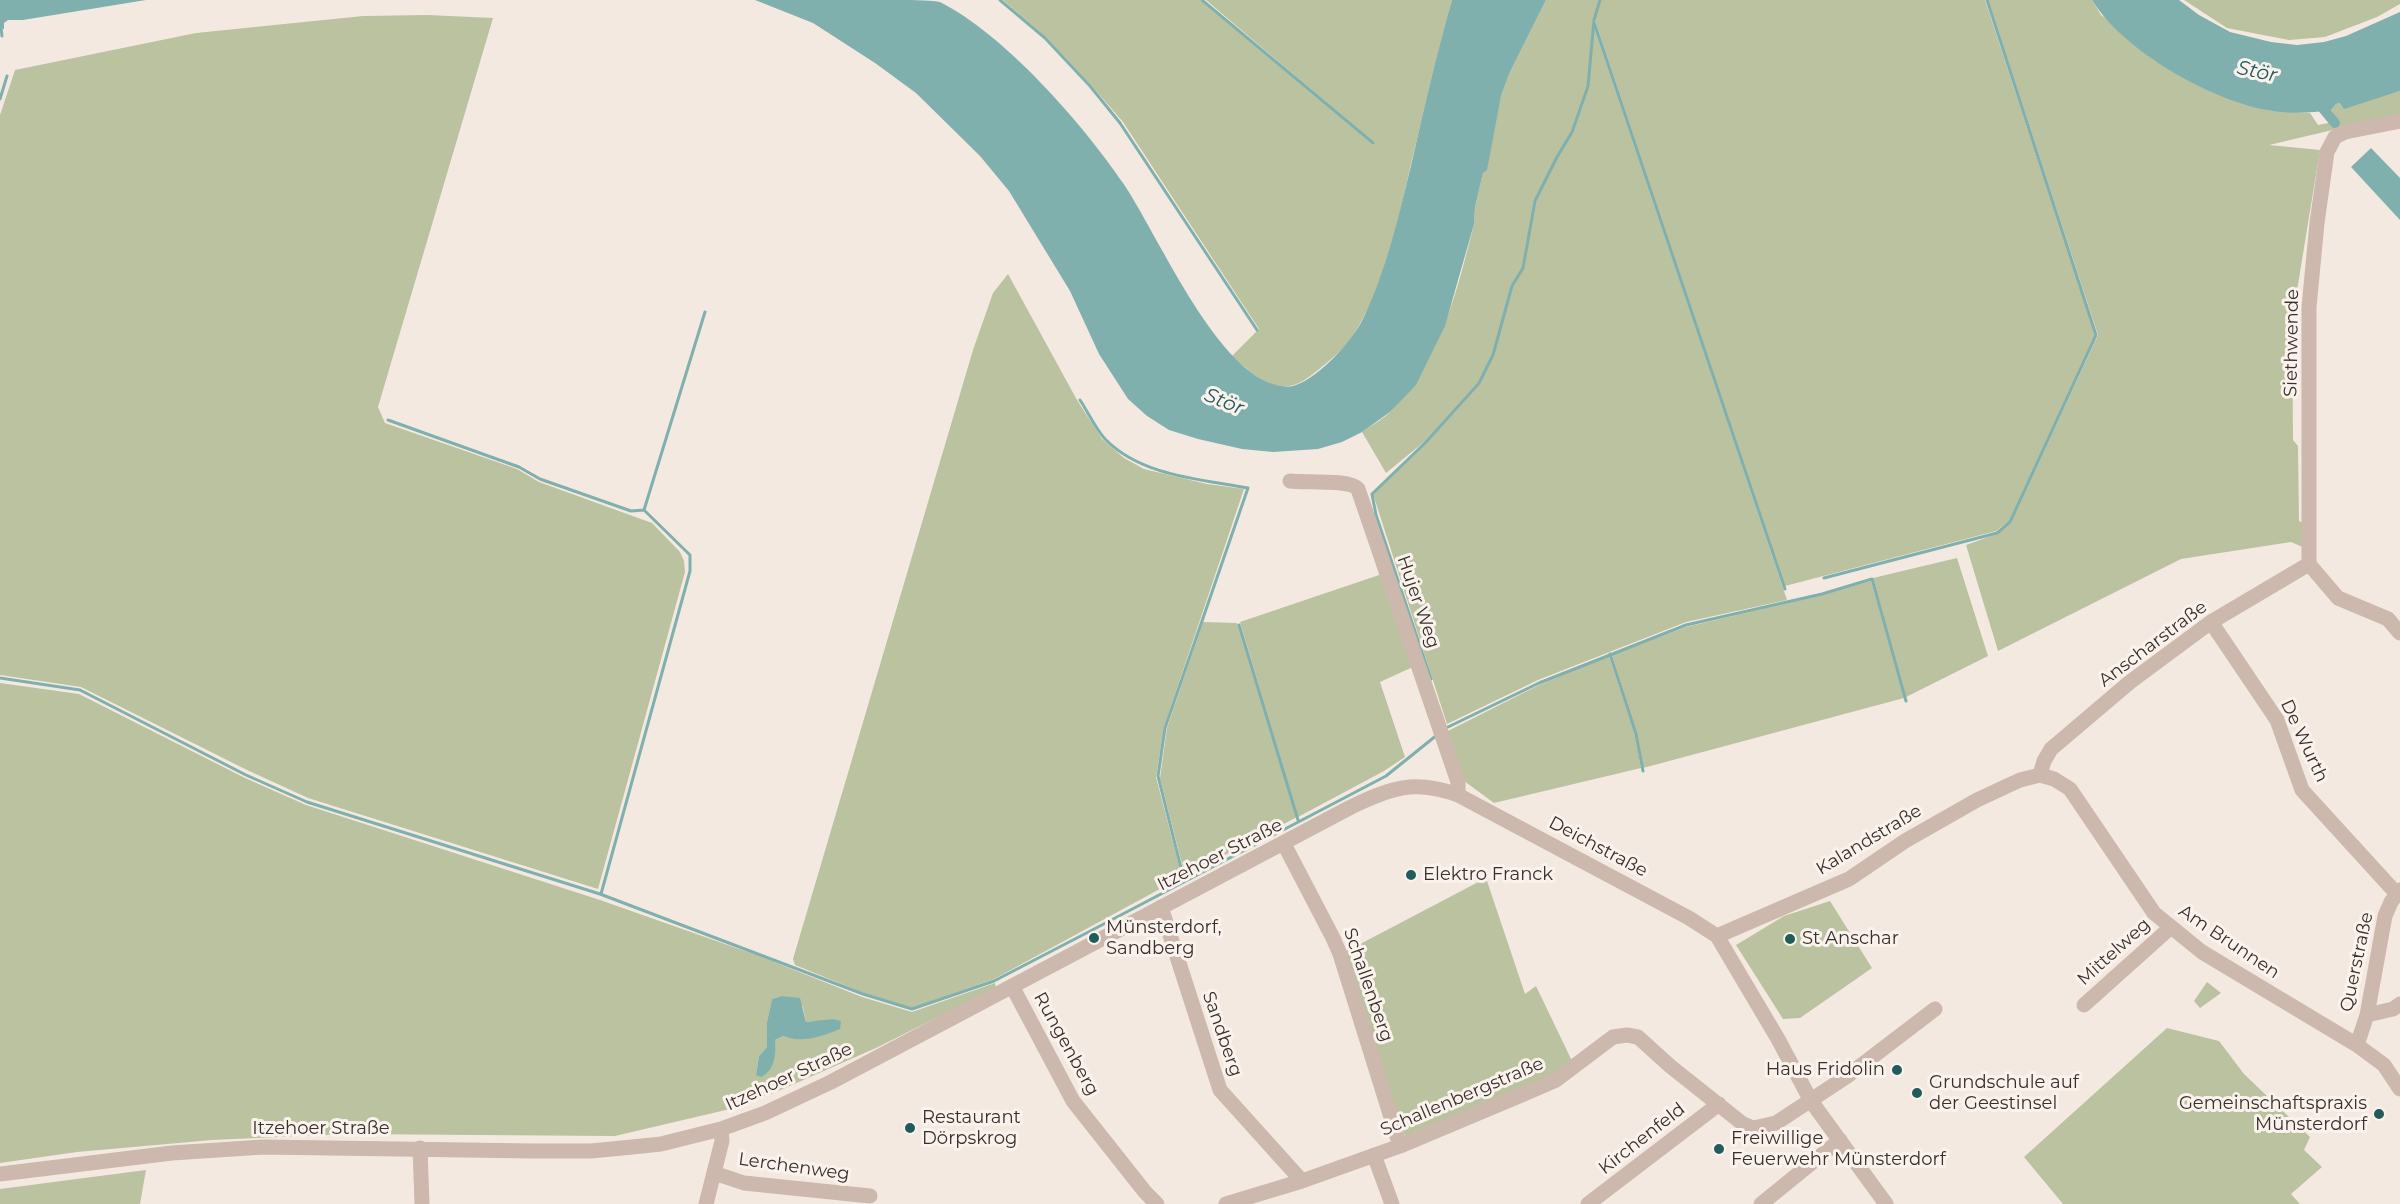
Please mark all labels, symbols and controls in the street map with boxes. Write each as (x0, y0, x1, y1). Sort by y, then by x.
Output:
water label: Stör (2235, 56, 2279, 88)
street label: Siethwende (2280, 289, 2304, 397)
water label: Stör (1201, 383, 1247, 421)
street label: Hujer Weg (1392, 553, 1444, 651)
street label: Anscharstraße (2095, 596, 2211, 692)
street label: De Wurth (2275, 696, 2333, 786)
street label: Kalandstraße (1812, 800, 1926, 880)
street label: Deichstraße (1545, 812, 1651, 882)
street label: Itzehoer Straße (1154, 814, 1286, 896)
place label: Elektro Franck (1423, 864, 1553, 886)
marker: Elektro Franck (1404, 868, 1418, 882)
street label: Am Brunnen (2174, 900, 2284, 984)
street label: Querstraße (2336, 910, 2378, 1014)
street label: Mittelweg (2073, 914, 2155, 990)
place label: Münsterdorf, Sandberg (1106, 917, 1222, 960)
street label: Schallenberg (1338, 925, 1398, 1045)
place label: St Anschar (1802, 928, 1899, 950)
marker: Münsterdorf, Sandberg (1087, 931, 1101, 945)
marker: St Anschar (1783, 932, 1797, 946)
street label: Rungenberg (1029, 988, 1103, 1100)
street label: Sandberg (1197, 989, 1247, 1079)
street label: Itzehoer Straße (722, 1038, 856, 1116)
street label: Schallenbergstraße (1377, 1053, 1547, 1141)
place label: Haus Fridolin (1766, 1059, 1885, 1081)
marker: Haus Fridolin (1890, 1063, 1904, 1077)
place label: Grundschule auf der Geestinsel (1929, 1072, 2079, 1114)
marker: Grundschule auf der Geestinsel (1910, 1086, 1924, 1100)
place label: Gemeinschaftspraxis Münsterdorf (2179, 1093, 2367, 1136)
street label: Kirchenfeld (1594, 1099, 1690, 1179)
place label: Restaurant Dörpskrog (922, 1107, 1021, 1150)
marker: Gemeinschaftspraxis Münsterdorf (2372, 1107, 2386, 1121)
street label: Itzehoer Straße (252, 1118, 390, 1140)
marker: Restaurant Dörpskrog (903, 1121, 917, 1135)
place label: Freiwillige Feuerwehr Münsterdorf (1731, 1128, 1946, 1170)
marker: Freiwillige Feuerwehr Münsterdorf (1712, 1142, 1726, 1156)
street label: Lerchenweg (737, 1149, 851, 1185)

